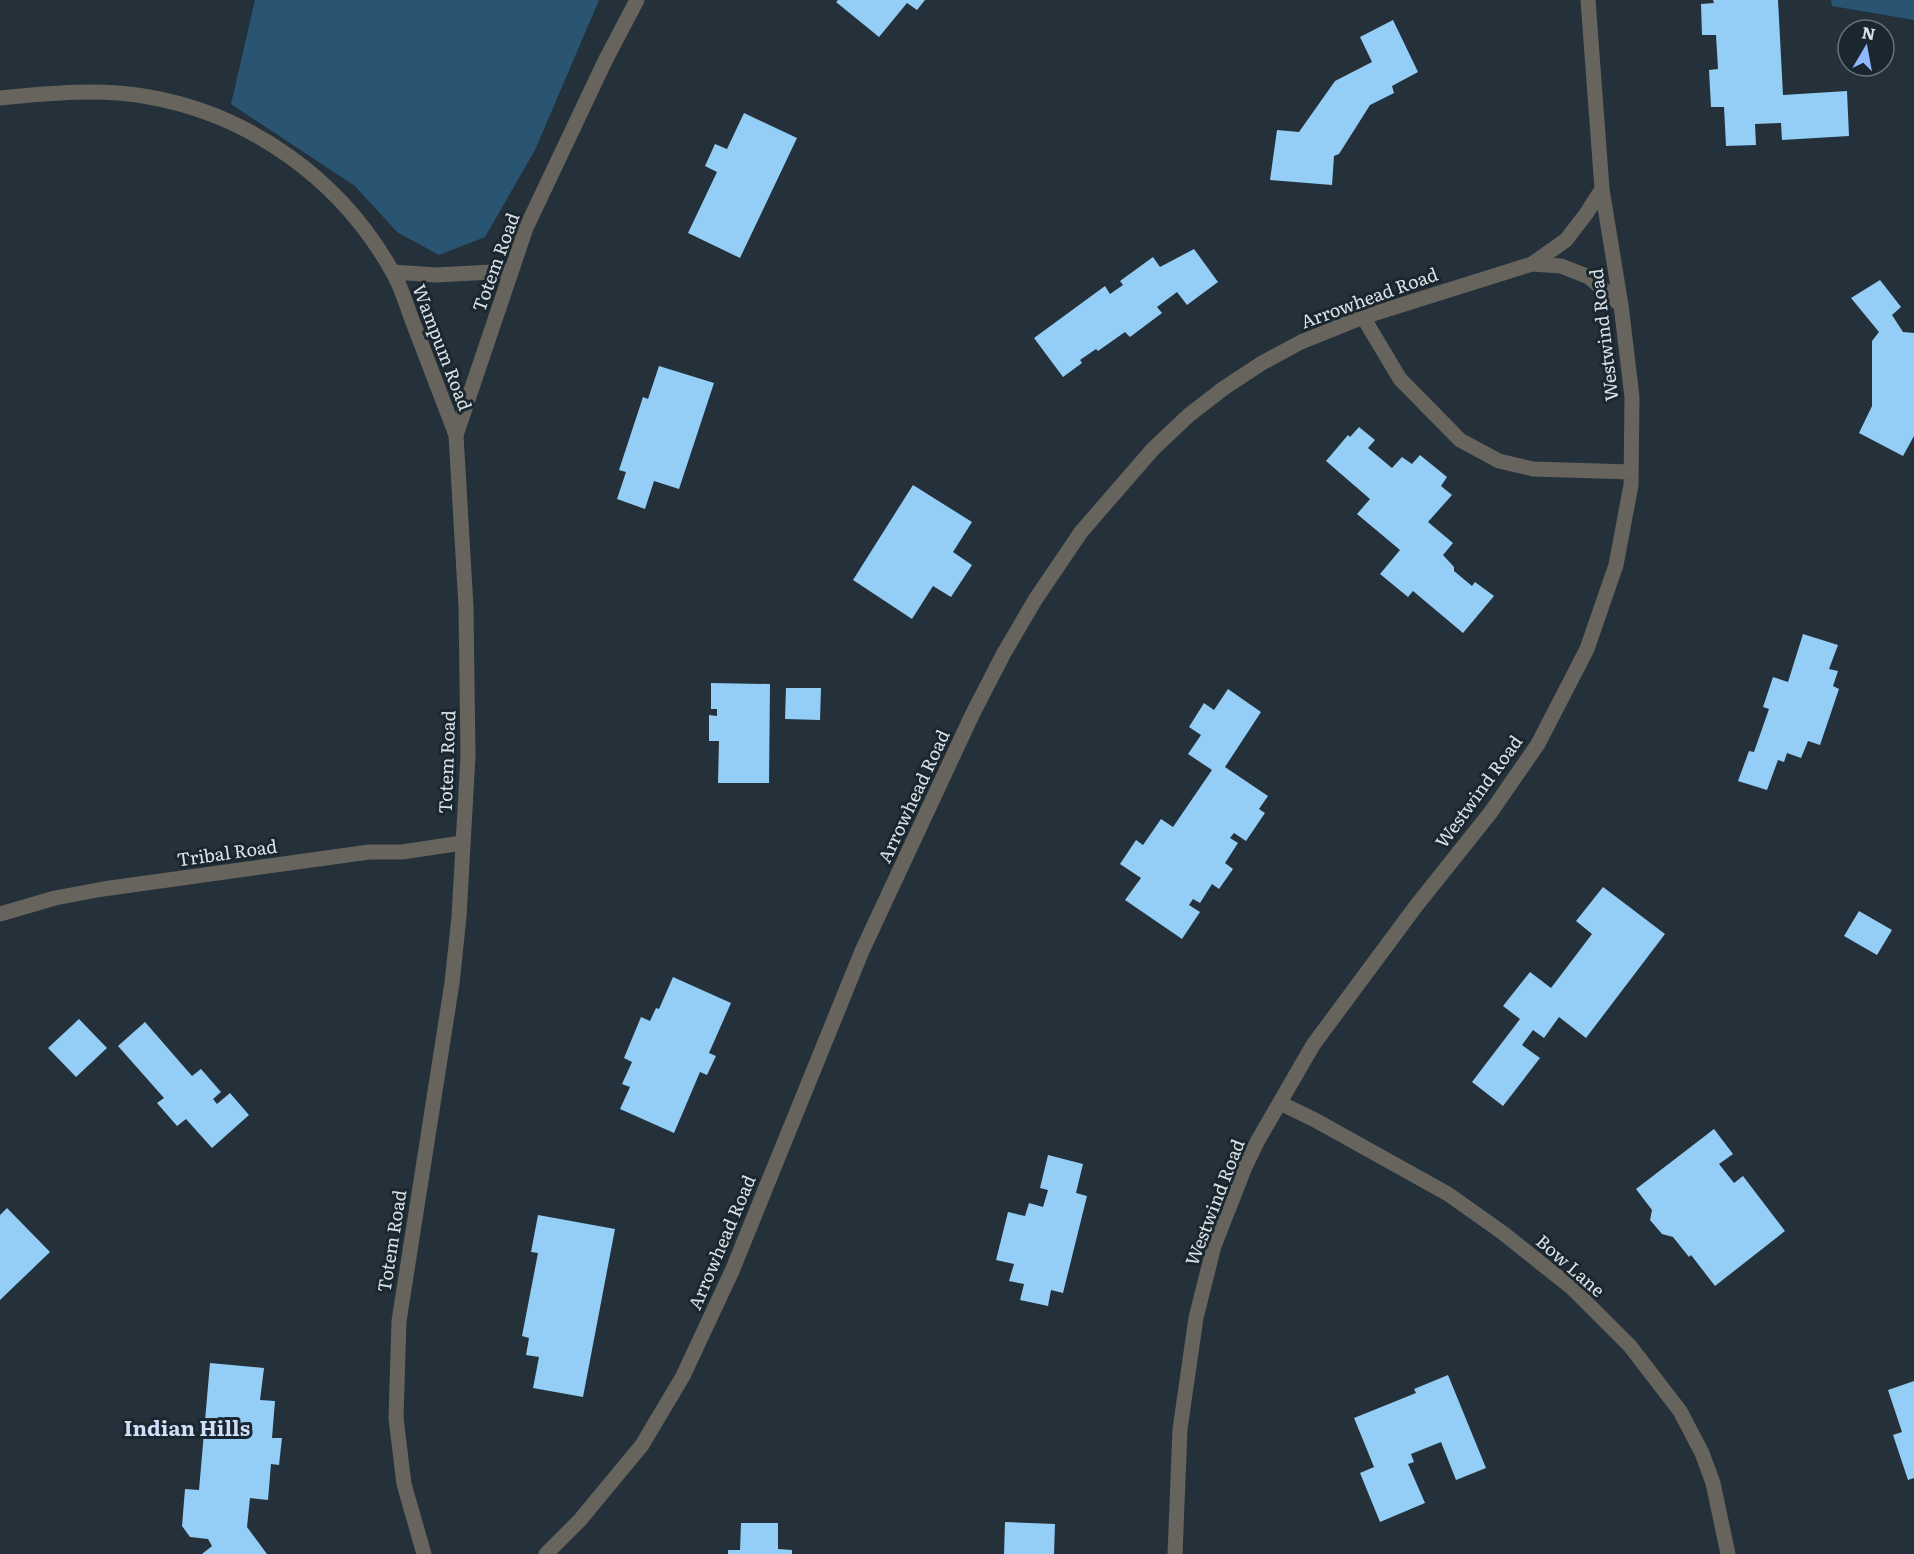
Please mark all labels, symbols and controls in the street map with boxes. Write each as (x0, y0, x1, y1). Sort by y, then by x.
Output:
north arrow (1836, 18, 1896, 78)
text: N (1860, 19, 1877, 45)
street label: Totem Road (465, 209, 525, 315)
street label: Arrowhead Road (1297, 260, 1441, 334)
street label: Westwind Road (1581, 267, 1625, 403)
street label: Wampum Road (407, 280, 479, 414)
street label: Totem Road (431, 710, 461, 814)
street label: Arrowhead Road (870, 725, 956, 867)
street label: Westwind Road (1428, 729, 1528, 853)
street label: Tribal Road (175, 832, 279, 872)
street label: Westwind Road (1177, 1135, 1251, 1269)
street label: Arrowhead Road (680, 1170, 762, 1314)
street label: Totem Road (370, 1188, 412, 1294)
street label: Bow Lane (1531, 1227, 1611, 1303)
district label: Indian Hills (124, 1411, 250, 1442)

